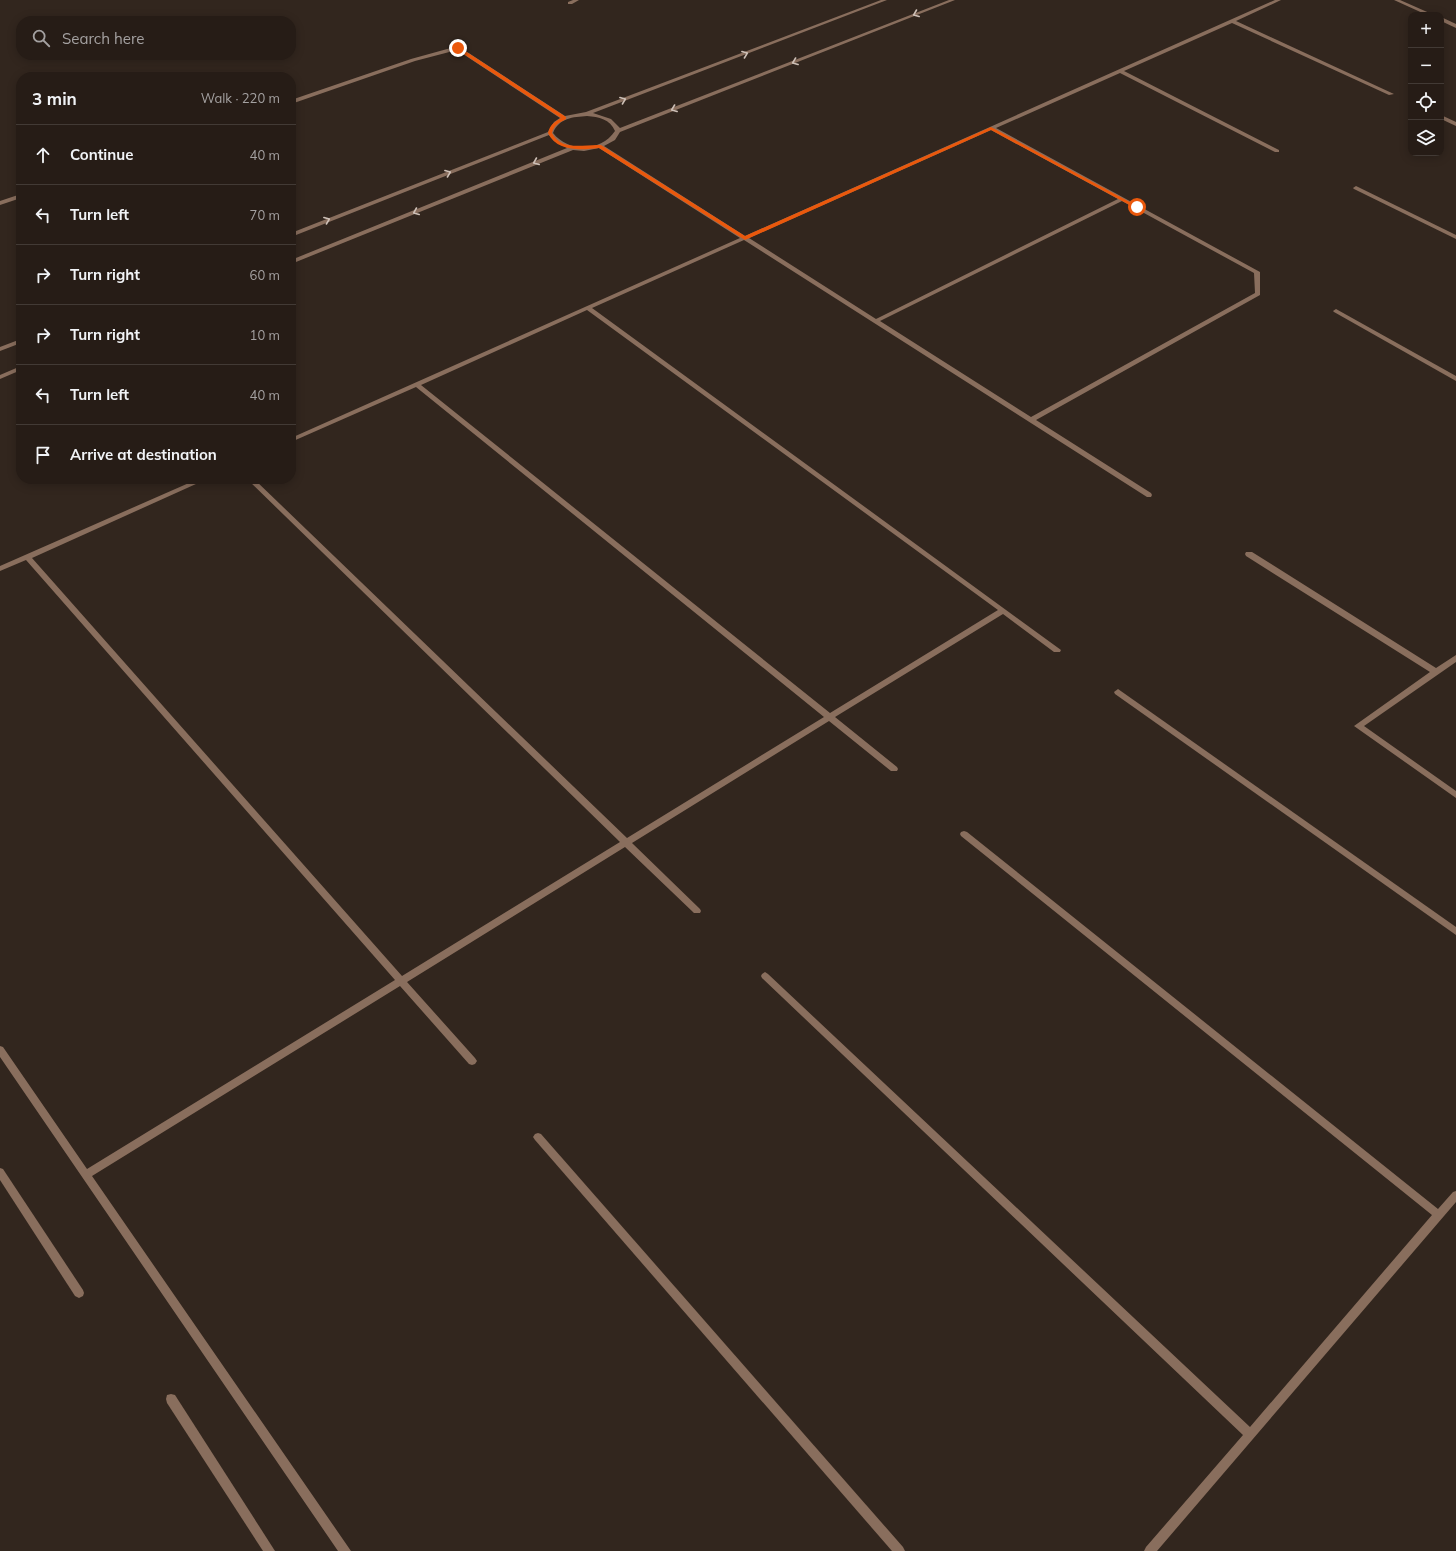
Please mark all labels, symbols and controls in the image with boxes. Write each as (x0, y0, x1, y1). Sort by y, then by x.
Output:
one-way arrow (913, 10, 920, 18)
map controls (1408, 12, 1444, 156)
button: + (1408, 12, 1444, 48)
search box (16, 16, 296, 60)
icon: search (30, 27, 52, 49)
text: Search here (62, 29, 144, 48)
route end (449, 39, 467, 57)
button: − (1408, 48, 1444, 84)
one-way arrow (741, 50, 748, 58)
one-way arrow (792, 57, 799, 65)
button: locate (1408, 84, 1444, 120)
text: 3 min (32, 88, 77, 109)
text: Walk · 220 m (201, 90, 280, 106)
one-way arrow (620, 97, 627, 105)
one-way arrow (671, 105, 678, 113)
button: layers (1408, 120, 1444, 156)
icon: ahead (32, 144, 54, 166)
text: Continue (70, 145, 133, 164)
text: 40 m (250, 147, 280, 163)
one-way arrow (532, 158, 539, 166)
one-way arrow (445, 169, 452, 177)
route start (1128, 198, 1146, 216)
icon: left (32, 204, 54, 226)
text: Turn left (70, 205, 129, 224)
text: 70 m (250, 207, 280, 223)
one-way arrow (412, 208, 419, 216)
one-way arrow (324, 217, 331, 225)
icon: right (32, 264, 54, 286)
text: Turn right (70, 265, 140, 284)
text: 60 m (250, 267, 280, 283)
icon: right (32, 324, 54, 346)
text: Turn right (70, 325, 140, 344)
text: 10 m (250, 327, 280, 343)
icon: left (32, 384, 54, 406)
text: Turn left (70, 385, 129, 404)
text: 40 m (250, 387, 280, 403)
icon: arrive (32, 444, 54, 466)
text: Arrive at destination (70, 445, 217, 464)

